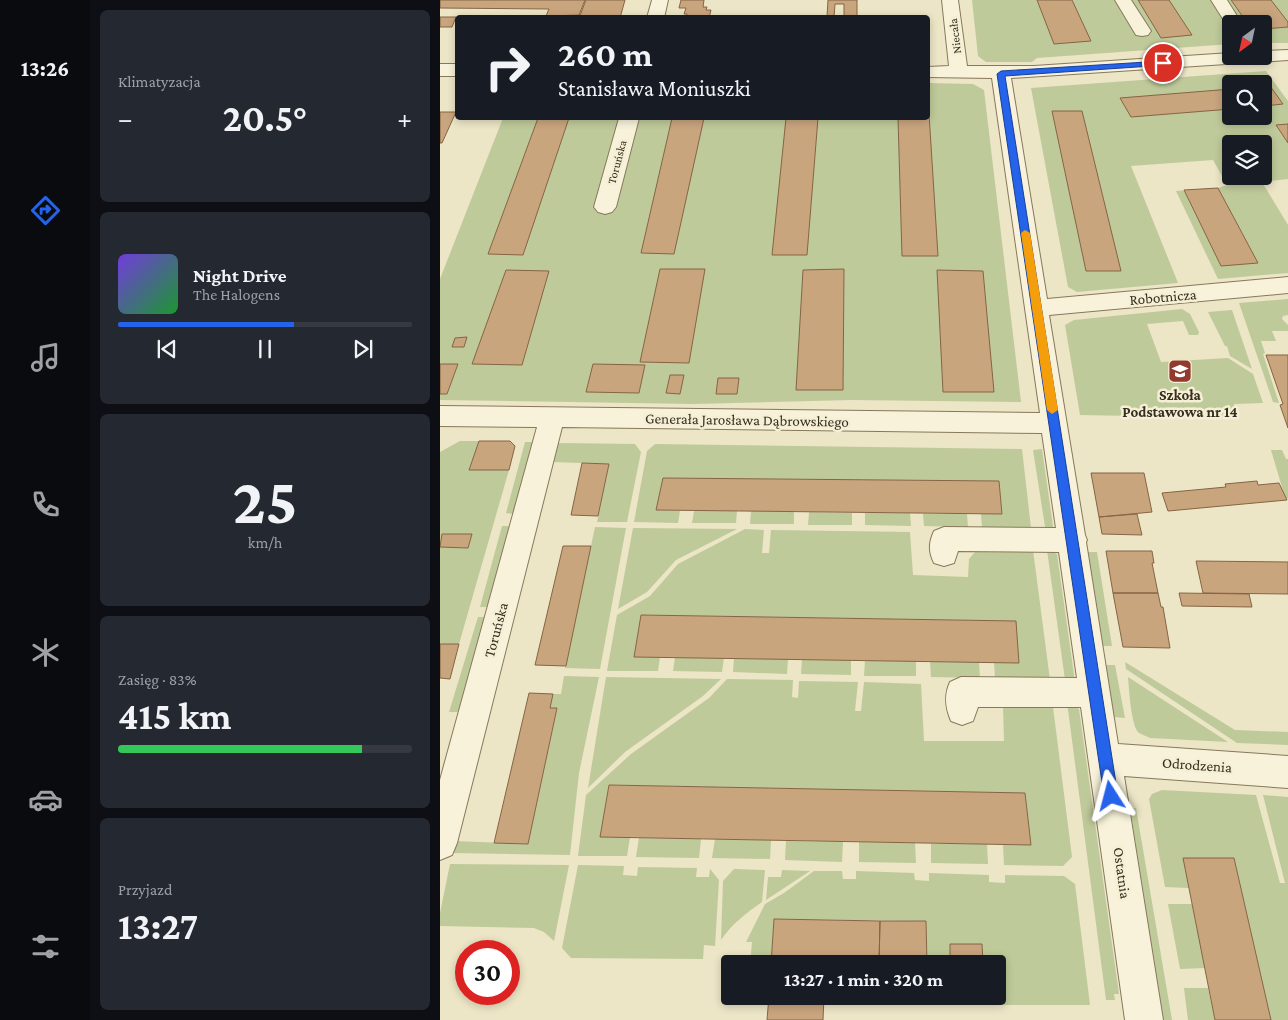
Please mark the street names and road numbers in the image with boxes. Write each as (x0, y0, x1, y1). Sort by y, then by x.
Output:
street label: Niecała (946, 17, 964, 55)
street label: Toruńska (604, 138, 630, 186)
street label: Robotnicza (1129, 286, 1197, 308)
street label: Generała Jarosława Dąbrowskiego (645, 410, 849, 431)
street label: Toruńska (481, 601, 511, 659)
street label: Odrodzenia (1161, 755, 1233, 775)
street label: Ostatnia (1110, 846, 1134, 900)

